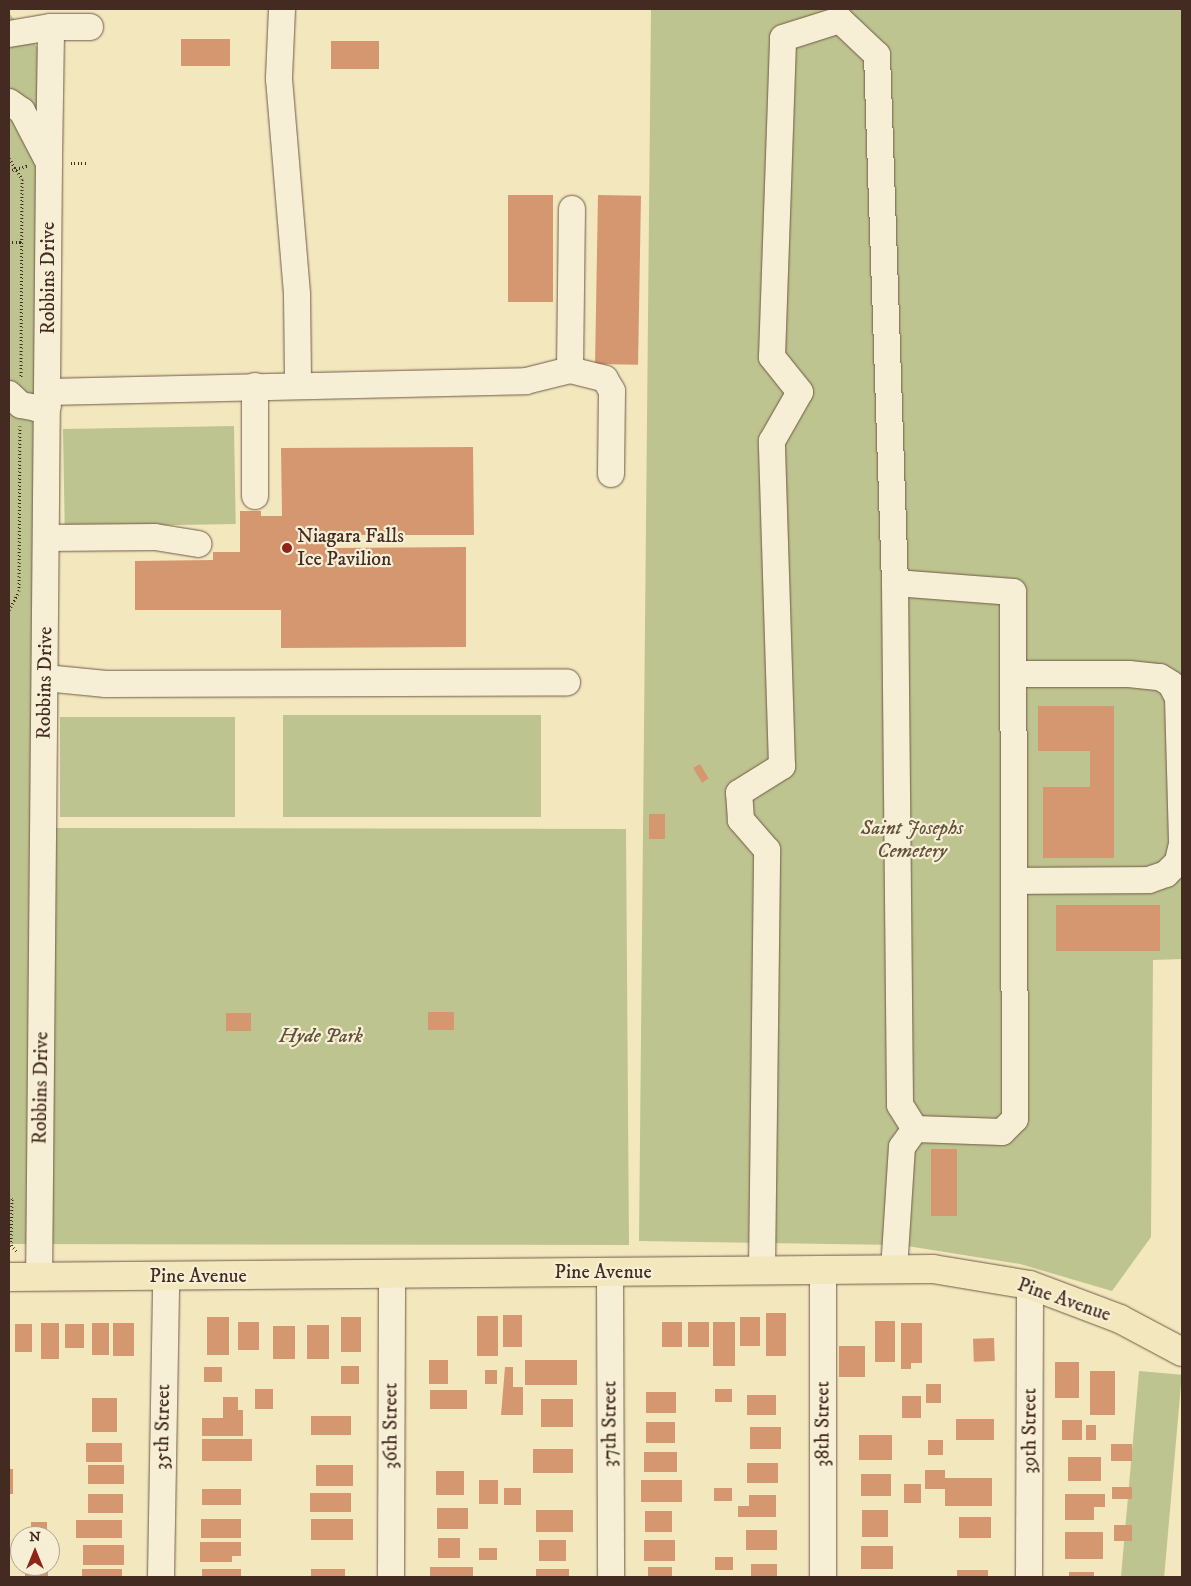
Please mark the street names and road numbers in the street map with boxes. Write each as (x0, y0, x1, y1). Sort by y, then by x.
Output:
street label: Robbins Drive (36, 222, 60, 334)
street label: Robbins Drive (32, 626, 58, 740)
street label: Robbins Drive (28, 1031, 54, 1145)
street label: Pine Avenue (554, 1260, 652, 1284)
street label: Pine Avenue (149, 1264, 247, 1288)
street label: Pine Avenue (1014, 1273, 1114, 1327)
street label: 37th Street (598, 1381, 622, 1467)
street label: 38th Street (811, 1381, 835, 1467)
street label: 36th Street (379, 1383, 403, 1469)
street label: 35th Street (150, 1384, 176, 1470)
street label: 39th Street (1018, 1388, 1042, 1474)

